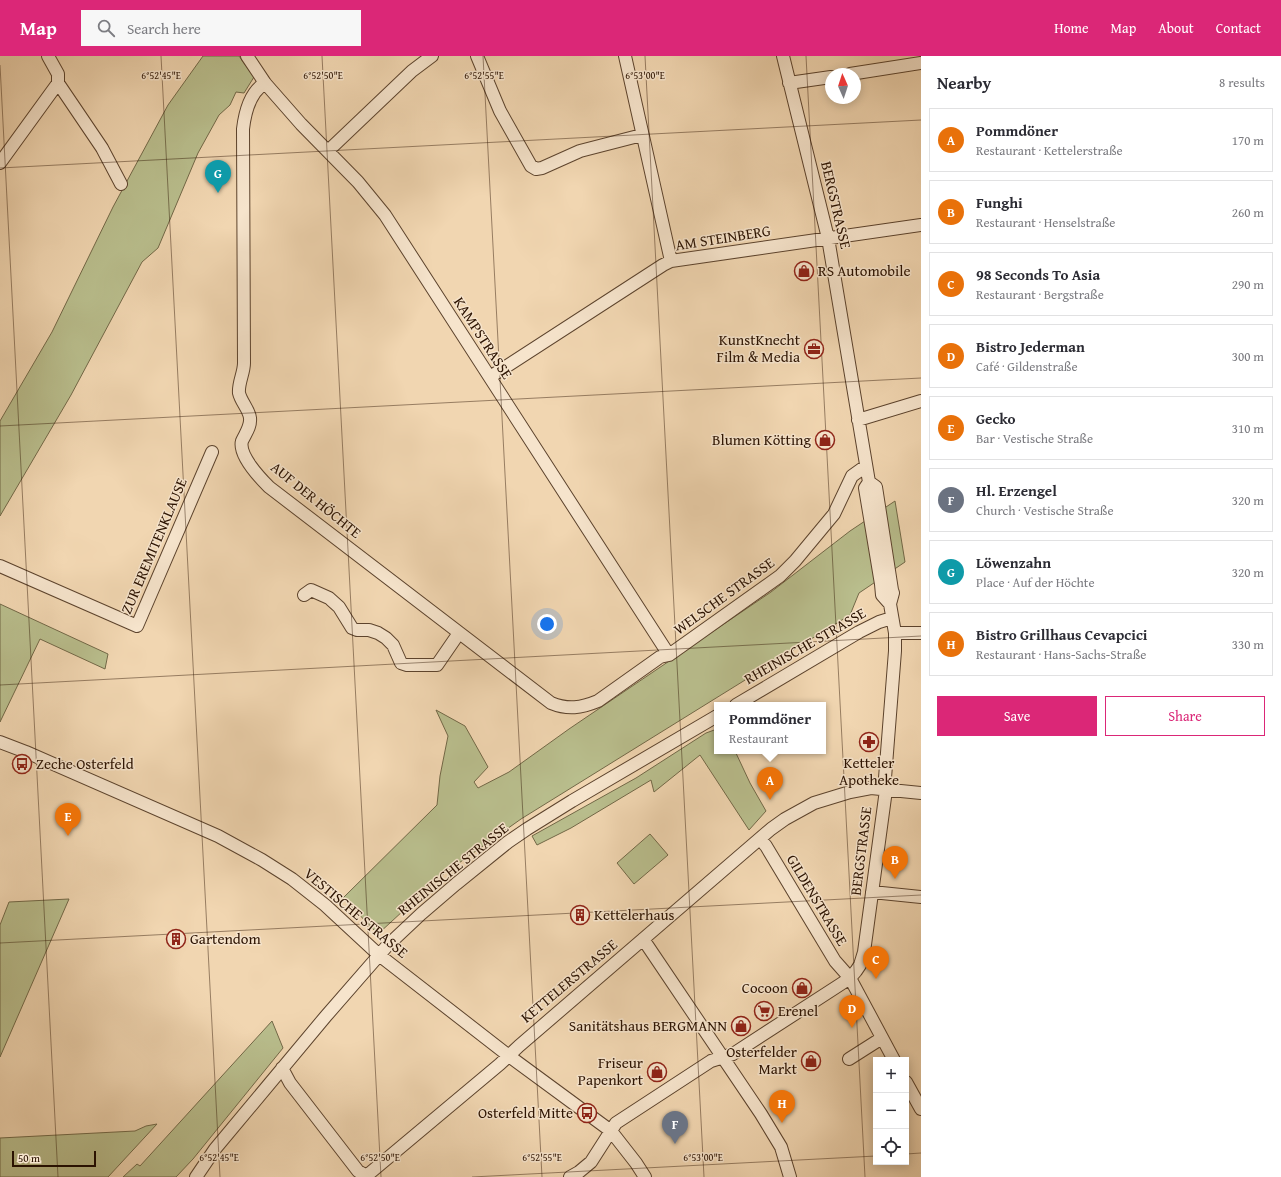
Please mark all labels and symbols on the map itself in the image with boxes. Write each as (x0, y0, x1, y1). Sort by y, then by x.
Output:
text: 6°52'45"E (141, 68, 181, 83)
text: 6°52'50"E (303, 68, 343, 83)
text: 6°52'55"E (464, 68, 504, 83)
text: 6°53'00"E (625, 68, 665, 83)
north arrow (825, 68, 861, 104)
street label: BERGSTRASSE (816, 159, 857, 251)
pin: G (205, 160, 231, 193)
street label: AM STEINBERG (674, 220, 772, 255)
shop icon: RS Automobile (793, 260, 815, 282)
place label: RS Automobile (818, 260, 911, 281)
street label: KAMPSTRASSE (449, 293, 518, 383)
place label: KunstKnecht Film & Media (717, 329, 801, 367)
office icon: KunstKnecht Film & Media (803, 338, 825, 360)
place label: Blumen Kötting (712, 429, 812, 450)
shop icon: Blumen Kötting (814, 429, 836, 451)
street label: AUF DER HÖCHTE (267, 457, 366, 543)
street label: ZUR EREMITENKLAUSE (115, 474, 192, 617)
street label: WELSCHE STRASSE (669, 552, 779, 639)
street label: RHEINISCHE STRASSE (740, 602, 870, 689)
your location (537, 614, 557, 634)
pharmacy icon: Ketteler Apotheke (858, 731, 880, 753)
place label: Ketteler Apotheke (839, 752, 899, 790)
bus stop icon: Zeche Osterfeld (11, 753, 33, 775)
place label: Zeche Osterfeld (36, 753, 134, 774)
pin: A (757, 767, 783, 800)
pin: E (55, 803, 81, 836)
street label: BERGSTRASSE (845, 805, 876, 897)
street label: RHEINISCHE STRASSE (393, 817, 513, 920)
pin: B (882, 846, 908, 879)
street label: GILDENSTRASSE (782, 850, 853, 950)
street label: VESTISCHE STRASSE (300, 863, 413, 963)
building icon: Kettelerhaus (569, 904, 591, 926)
place label: Kettelerhaus (594, 904, 675, 925)
building icon: Gartendom (165, 928, 187, 950)
place label: Gartendom (190, 928, 262, 949)
street label: KETTELERSTRASSE (516, 934, 622, 1027)
pin: C (863, 946, 889, 979)
place label: Cocoon (742, 977, 789, 998)
shop icon: Cocoon (791, 977, 813, 999)
pin: D (839, 995, 865, 1028)
supermarket icon: Erenel (753, 1000, 775, 1022)
place label: Erenel (778, 1000, 818, 1021)
place label: Sanitätshaus BERGMANN (569, 1015, 727, 1036)
shop icon: Sanitätshaus BERGMANN (730, 1015, 752, 1037)
place label: Osterfelder Markt (726, 1041, 798, 1079)
shop icon: Osterfelder Markt (800, 1050, 822, 1072)
place label: Friseur Papenkort (578, 1052, 644, 1090)
shop icon: Friseur Papenkort (646, 1061, 668, 1083)
pin: H (769, 1090, 795, 1123)
place label: Osterfeld Mitte (478, 1102, 573, 1123)
bus stop icon: Osterfeld Mitte (576, 1102, 598, 1124)
pin: F (662, 1111, 688, 1144)
scale bar (12, 1149, 96, 1168)
text: 6°52'45"E (199, 1150, 239, 1165)
text: 6°52'50"E (360, 1150, 400, 1165)
text: 6°52'55"E (522, 1150, 562, 1165)
text: 6°53'00"E (683, 1150, 723, 1165)

